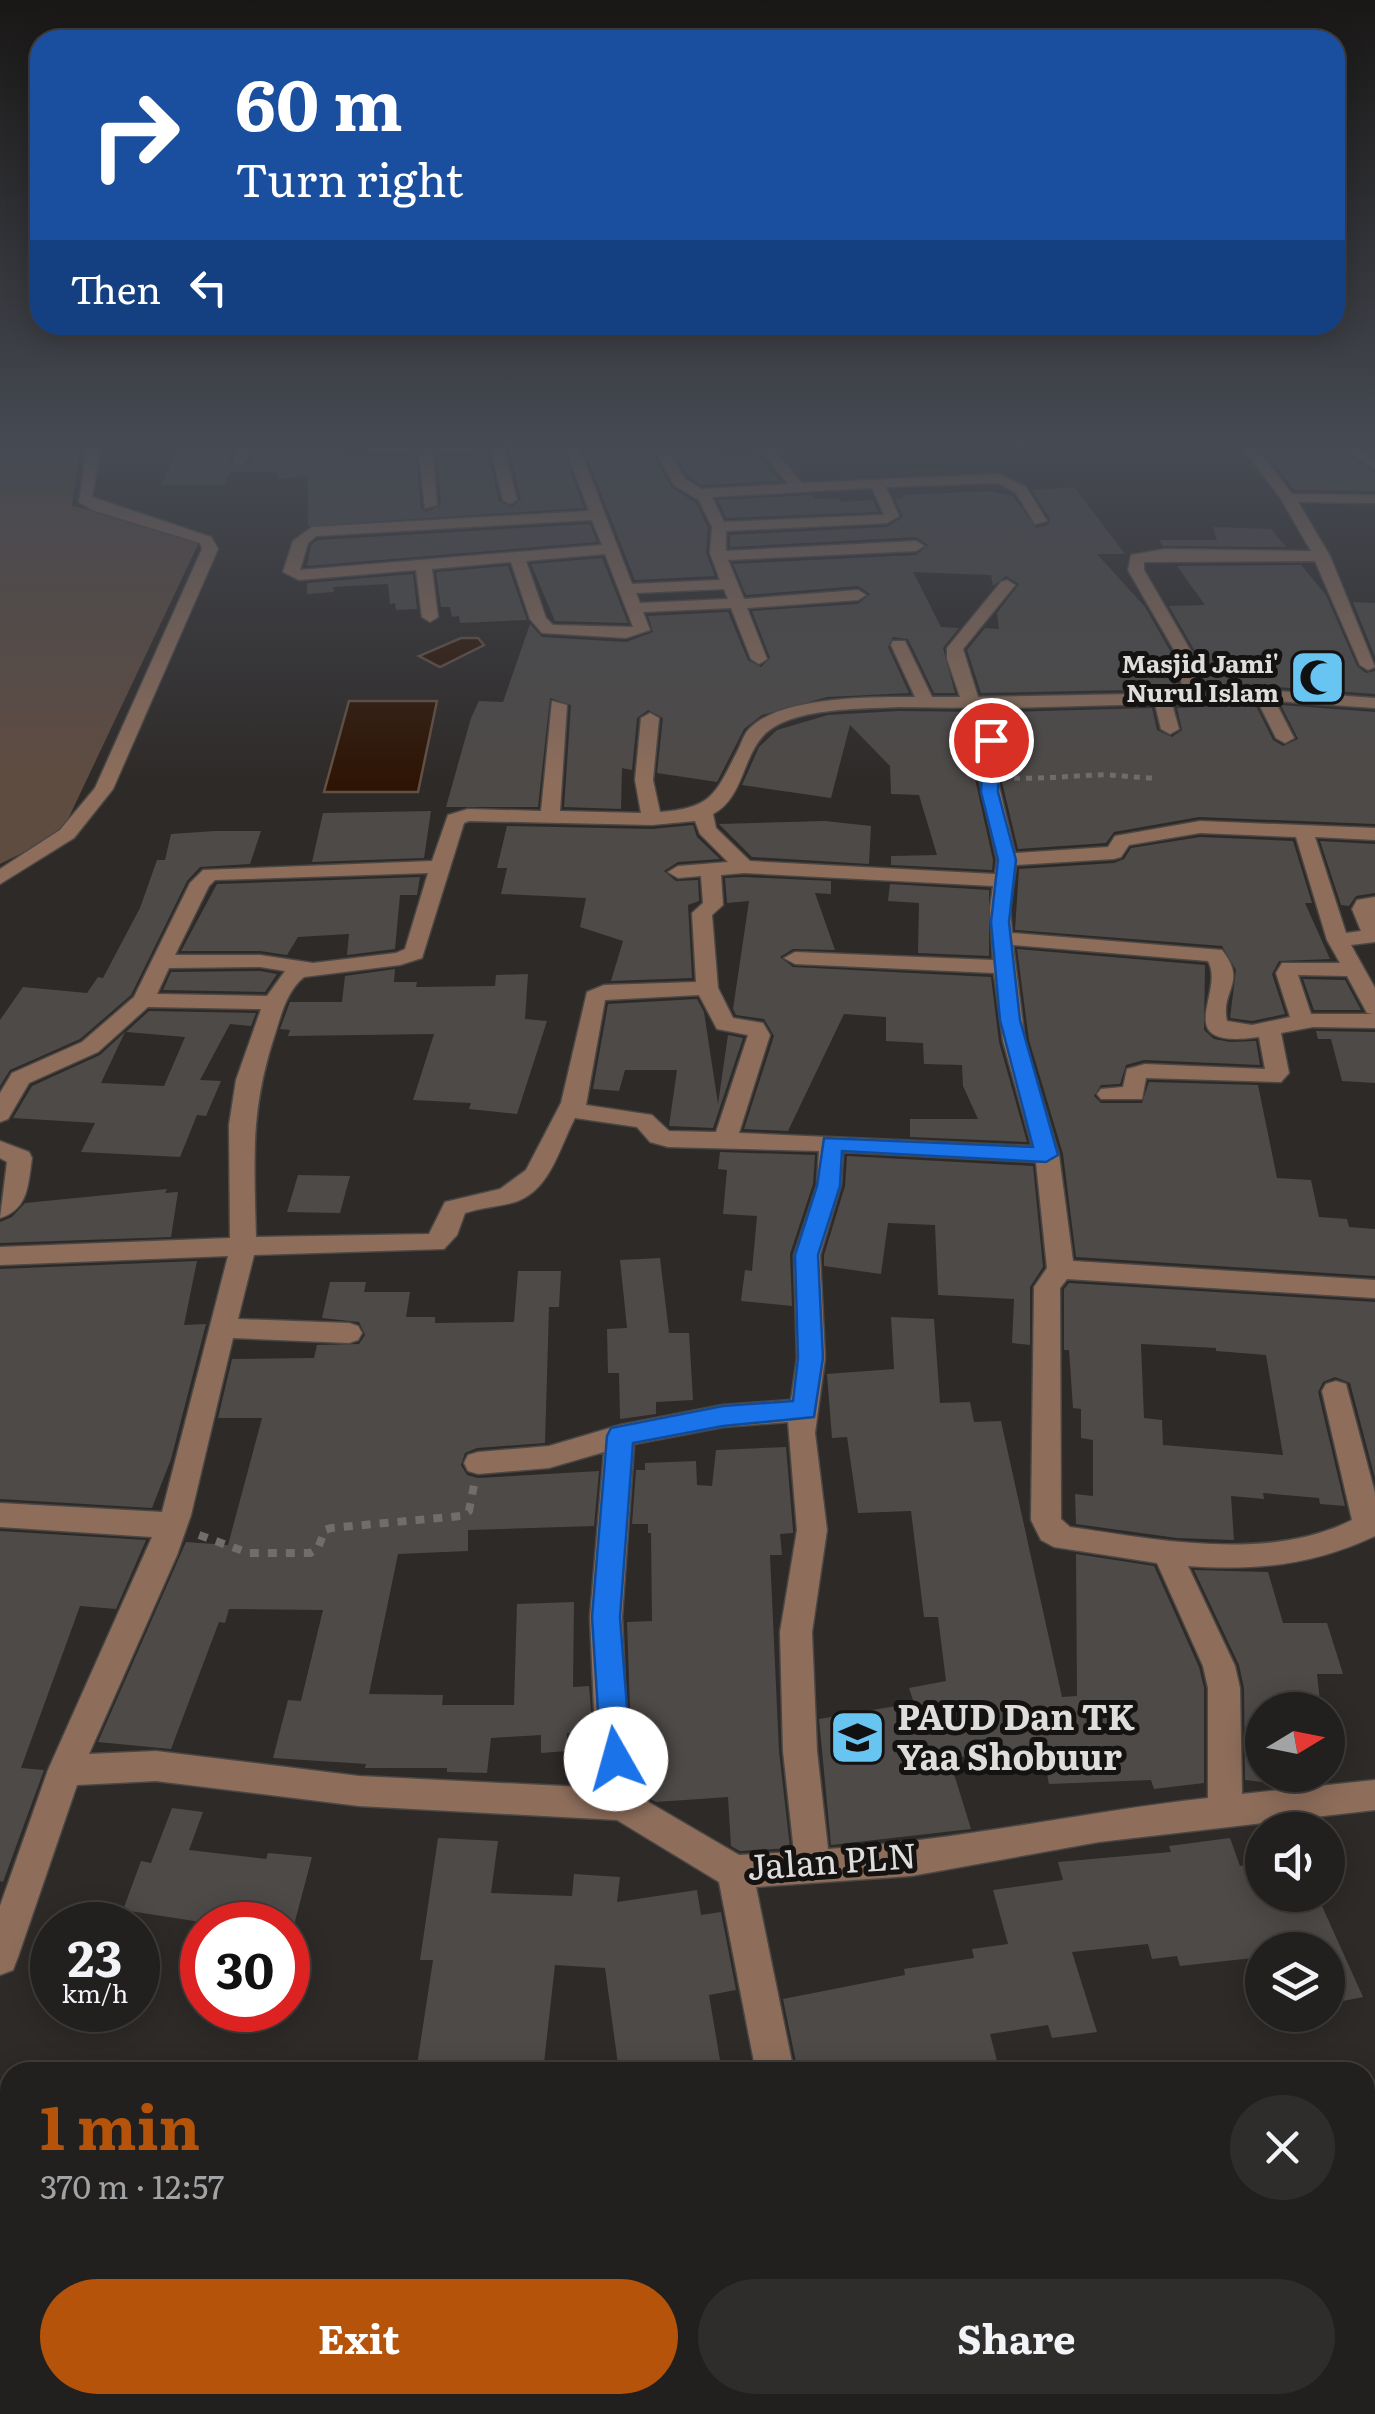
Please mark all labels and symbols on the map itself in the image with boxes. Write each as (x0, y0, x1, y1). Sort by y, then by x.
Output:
place label: Masjid Jami' Nurul Islam (1122, 644, 1279, 710)
mosque icon: Masjid Jami' Nurul Islam (1288, 648, 1348, 708)
pin (949, 698, 1034, 783)
place label: PAUD Dan TK Yaa Shobuur (897, 1689, 1136, 1781)
north arrow (1245, 1692, 1345, 1792)
position arrow (564, 1707, 668, 1811)
school or university icon: PAUD Dan TK Yaa Shobuur (828, 1708, 888, 1768)
street label: Jalan PLN (745, 1827, 918, 1891)
speed limit sign: 30 (180, 1902, 310, 2032)

